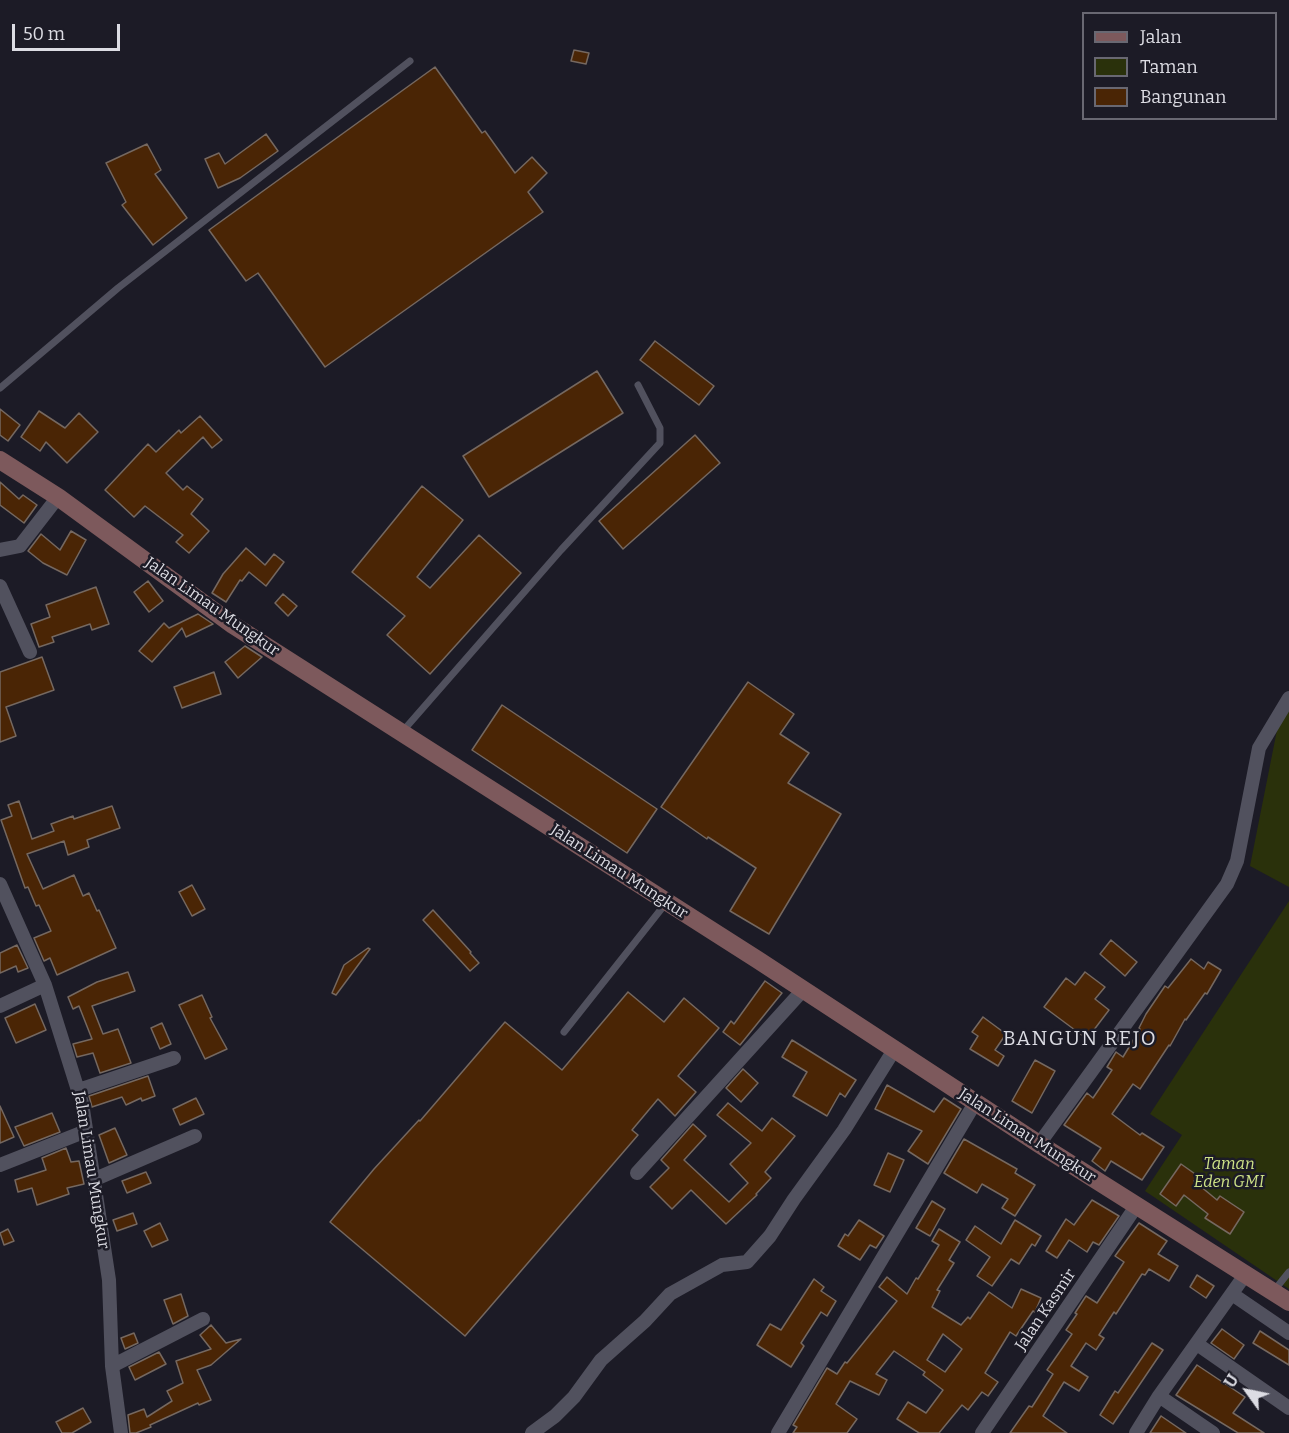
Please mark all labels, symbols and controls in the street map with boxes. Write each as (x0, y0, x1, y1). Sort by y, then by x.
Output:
scale bar (15, 12, 123, 50)
legend (1082, 12, 1277, 120)
text: 50 m (23, 23, 65, 45)
text: Jalan (1140, 26, 1182, 48)
text: Taman (1140, 56, 1198, 78)
text: Bangunan (1140, 86, 1226, 108)
street label: Jalan Limau Mungkur (141, 553, 283, 661)
street label: Jalan Limau Mungkur (547, 821, 691, 923)
district label: BANGUN REJO (1003, 1027, 1157, 1051)
street label: Jalan Limau Mungkur (955, 1085, 1099, 1187)
street label: Jalan Limau Mungkur (69, 1090, 113, 1250)
park label: Taman Eden GMI (1194, 1155, 1264, 1193)
street label: Jalan Kasmir (1012, 1266, 1080, 1354)
north arrow (1217, 1361, 1277, 1421)
text: U (1220, 1371, 1243, 1391)

